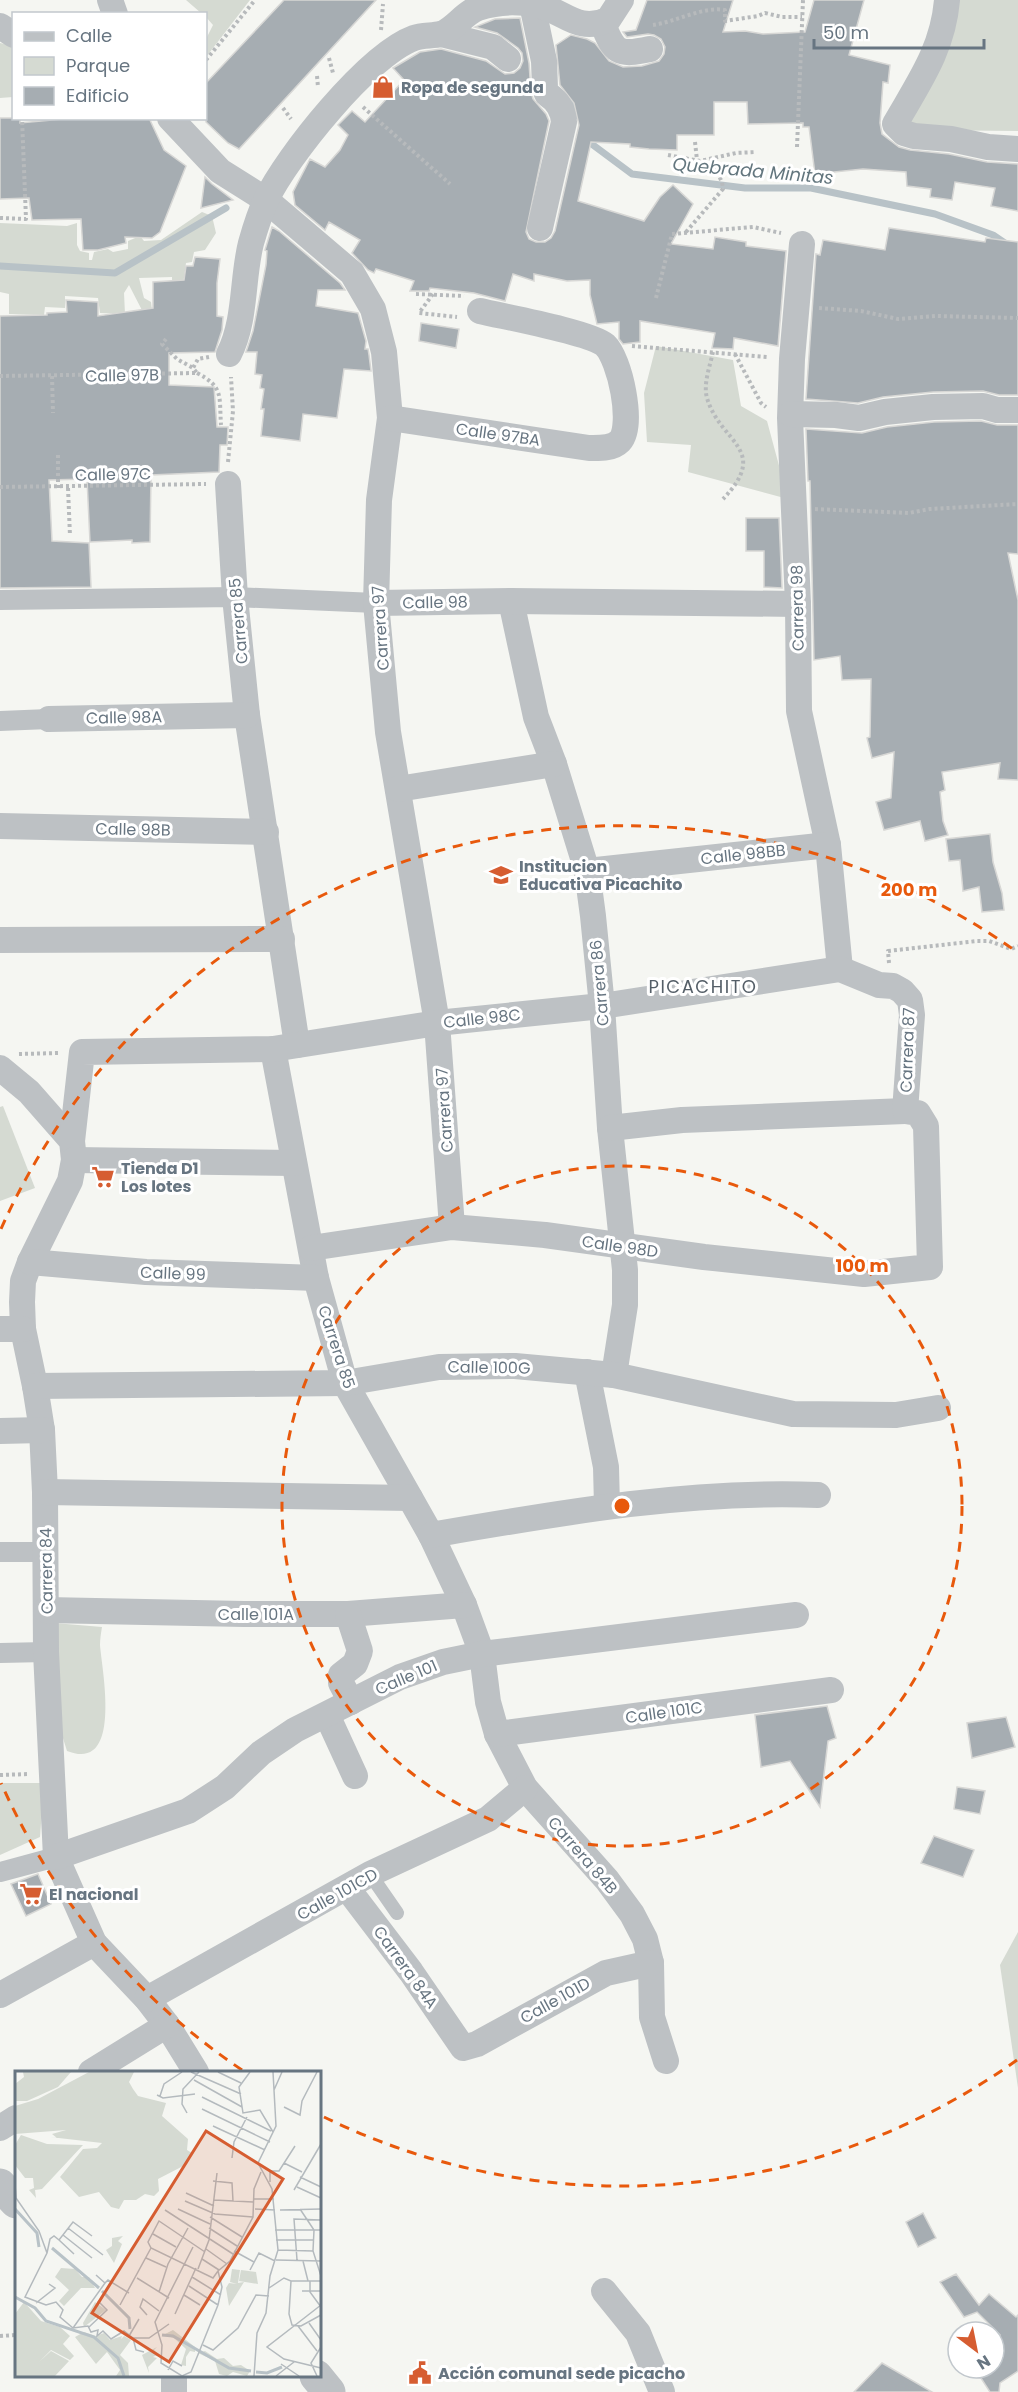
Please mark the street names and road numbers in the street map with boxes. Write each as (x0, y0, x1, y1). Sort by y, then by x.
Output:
street label: Calle 97B (85, 363, 159, 388)
street label: Calle 97BA (454, 417, 542, 452)
street label: Calle 97C (75, 462, 151, 487)
street label: Carrera 98 (785, 565, 810, 651)
street label: Carrera 85 (223, 577, 254, 665)
street label: Carrera 97 (366, 585, 395, 671)
street label: Calle 98 (402, 590, 468, 615)
street label: Calle 98A (86, 705, 163, 730)
street label: Calle 98B (95, 817, 171, 842)
street label: Calle 98BB (700, 839, 787, 870)
street label: Carrera 86 (584, 939, 615, 1027)
street label: Calle 98C (442, 1003, 522, 1034)
street label: Carrera 87 (895, 1007, 920, 1093)
street label: Carrera 97 (430, 1067, 459, 1153)
street label: Calle 98D (580, 1230, 660, 1263)
street label: Calle 99 (140, 1261, 206, 1286)
street label: Carrera 85 (312, 1303, 361, 1392)
street label: Calle 100G (447, 1355, 531, 1380)
street label: Carrera 84 (34, 1528, 59, 1614)
street label: Calle 101A (218, 1603, 294, 1626)
street label: Calle 101 (372, 1654, 441, 1701)
street label: Calle 101C (624, 1696, 704, 1729)
street label: Carrera 84B (542, 1812, 623, 1899)
street label: Calle 101CD (293, 1863, 382, 1926)
street label: Carrera 84A (368, 1921, 444, 2013)
street label: Calle 101D (516, 1972, 594, 2029)

